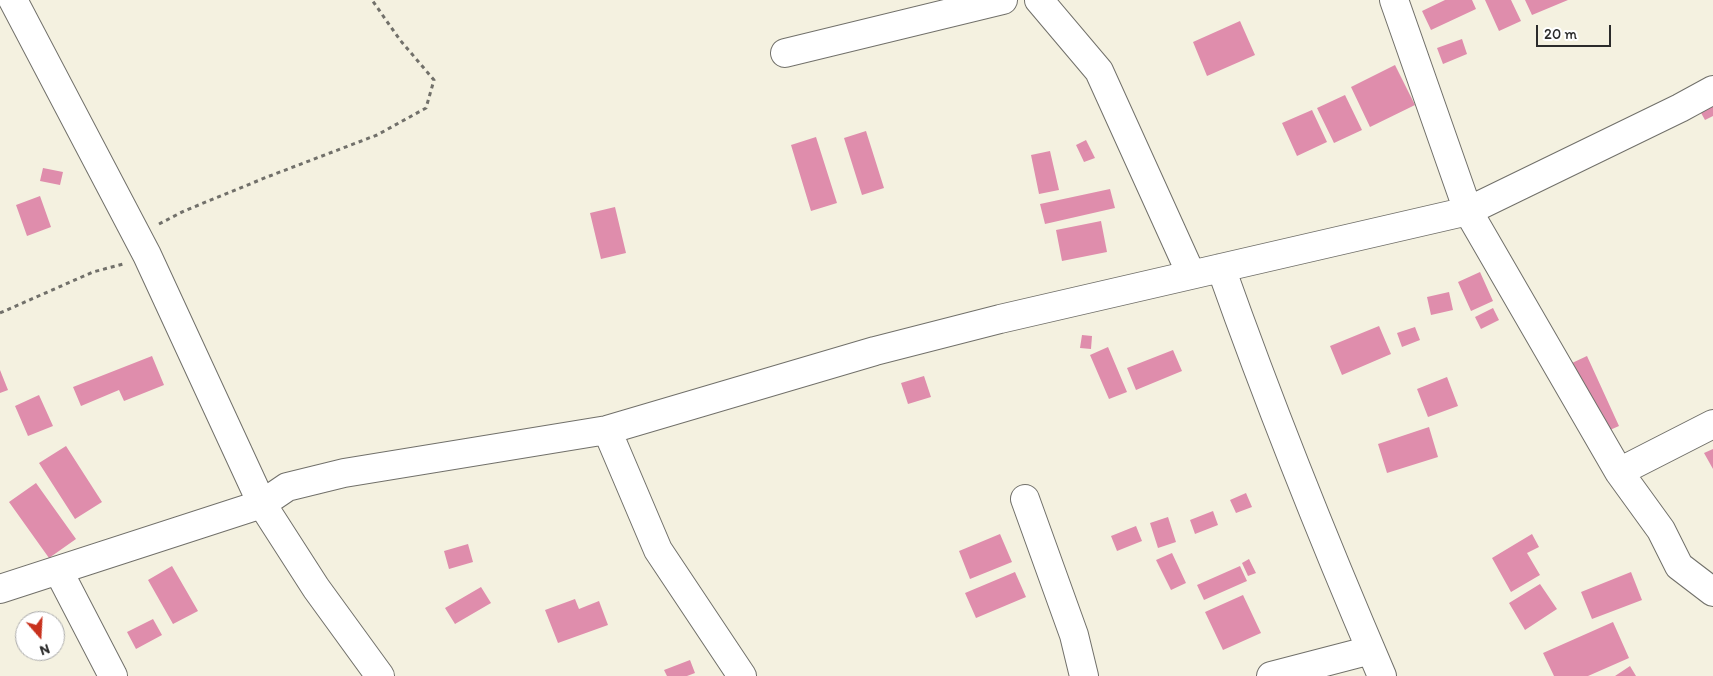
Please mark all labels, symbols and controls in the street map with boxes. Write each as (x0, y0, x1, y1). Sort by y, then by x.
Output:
scale bar (1538, 15, 1613, 47)
text: 20 m (1544, 25, 1577, 43)
north arrow (15, 611, 65, 661)
text: N (37, 640, 52, 659)

